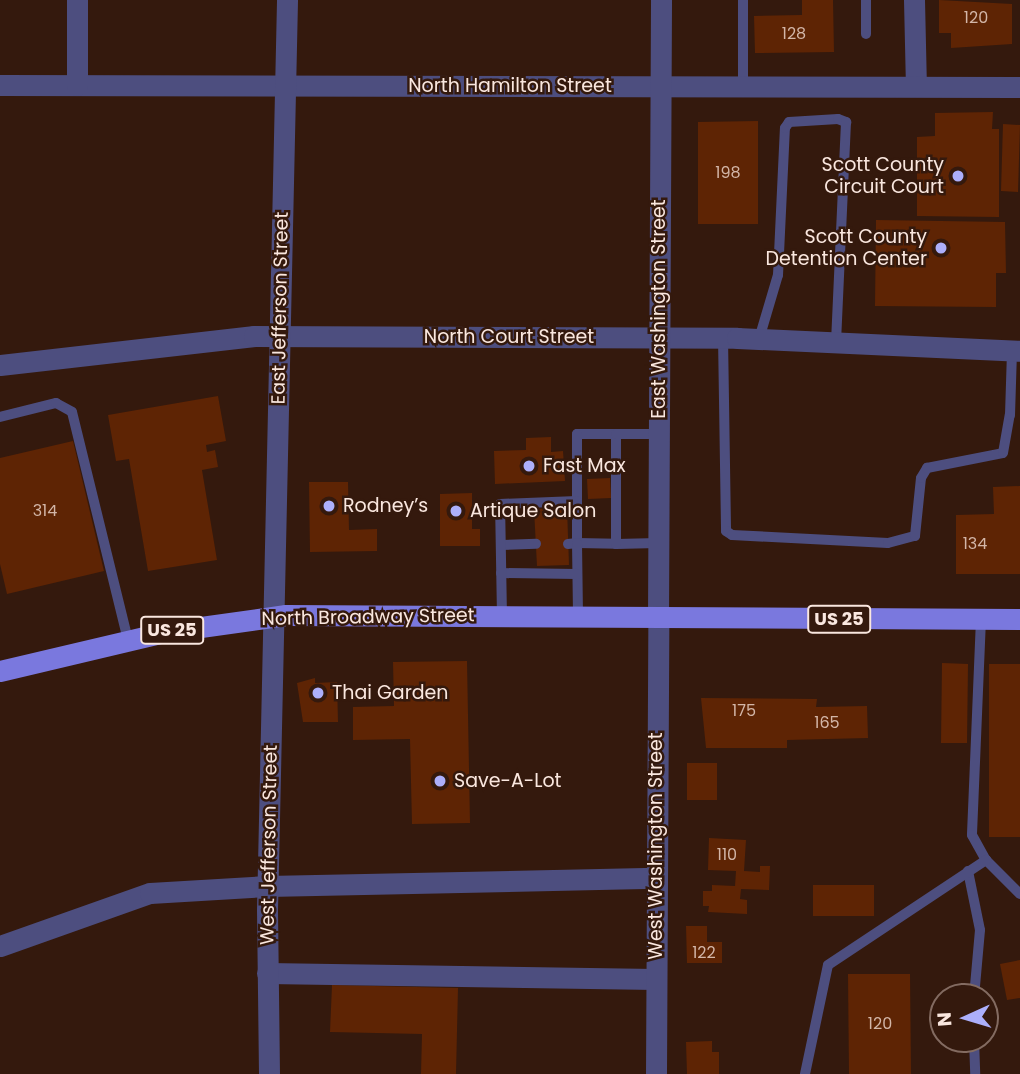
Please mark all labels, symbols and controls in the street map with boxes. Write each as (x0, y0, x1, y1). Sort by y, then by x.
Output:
house number: 120 (964, 8, 988, 28)
house number: 128 (782, 24, 806, 44)
street label: North Hamilton Street (408, 75, 612, 97)
place label: Scott County Circuit Court (821, 154, 944, 198)
house number: 198 (715, 163, 741, 183)
marker: Scott County Circuit Court (950, 168, 966, 184)
street label: East Washington Street (648, 199, 670, 419)
street label: East Jefferson Street (267, 211, 293, 405)
place label: Scott County Detention Center (766, 226, 927, 270)
marker: Scott County Detention Center (933, 240, 949, 256)
street label: North Court Street (424, 326, 594, 348)
place label: Fast Max (543, 455, 626, 477)
marker: Fast Max (521, 458, 537, 474)
place label: Rodney’s (343, 495, 428, 517)
marker: Rodney’s (321, 498, 337, 514)
place label: Artique Salon (470, 500, 596, 522)
house number: 314 (33, 501, 57, 521)
marker: Artique Salon (448, 503, 464, 519)
house number: 134 (963, 534, 987, 554)
street label: North Broadway Street (261, 604, 475, 630)
road number: US 25 (806, 604, 872, 634)
road number: US 25 (139, 616, 205, 644)
place label: Thai Garden (332, 682, 449, 704)
marker: Thai Garden (310, 685, 326, 701)
house number: 175 (732, 701, 756, 721)
house number: 165 (814, 713, 840, 733)
street label: West Washington Street (645, 732, 667, 960)
street label: West Jefferson Street (256, 745, 282, 945)
place label: Save-A-Lot (454, 770, 561, 792)
marker: Save-A-Lot (432, 773, 448, 789)
house number: 110 (717, 845, 737, 865)
house number: 122 (692, 943, 716, 963)
north arrow (929, 983, 999, 1053)
text: N (931, 1011, 959, 1027)
house number: 120 (868, 1014, 892, 1034)

